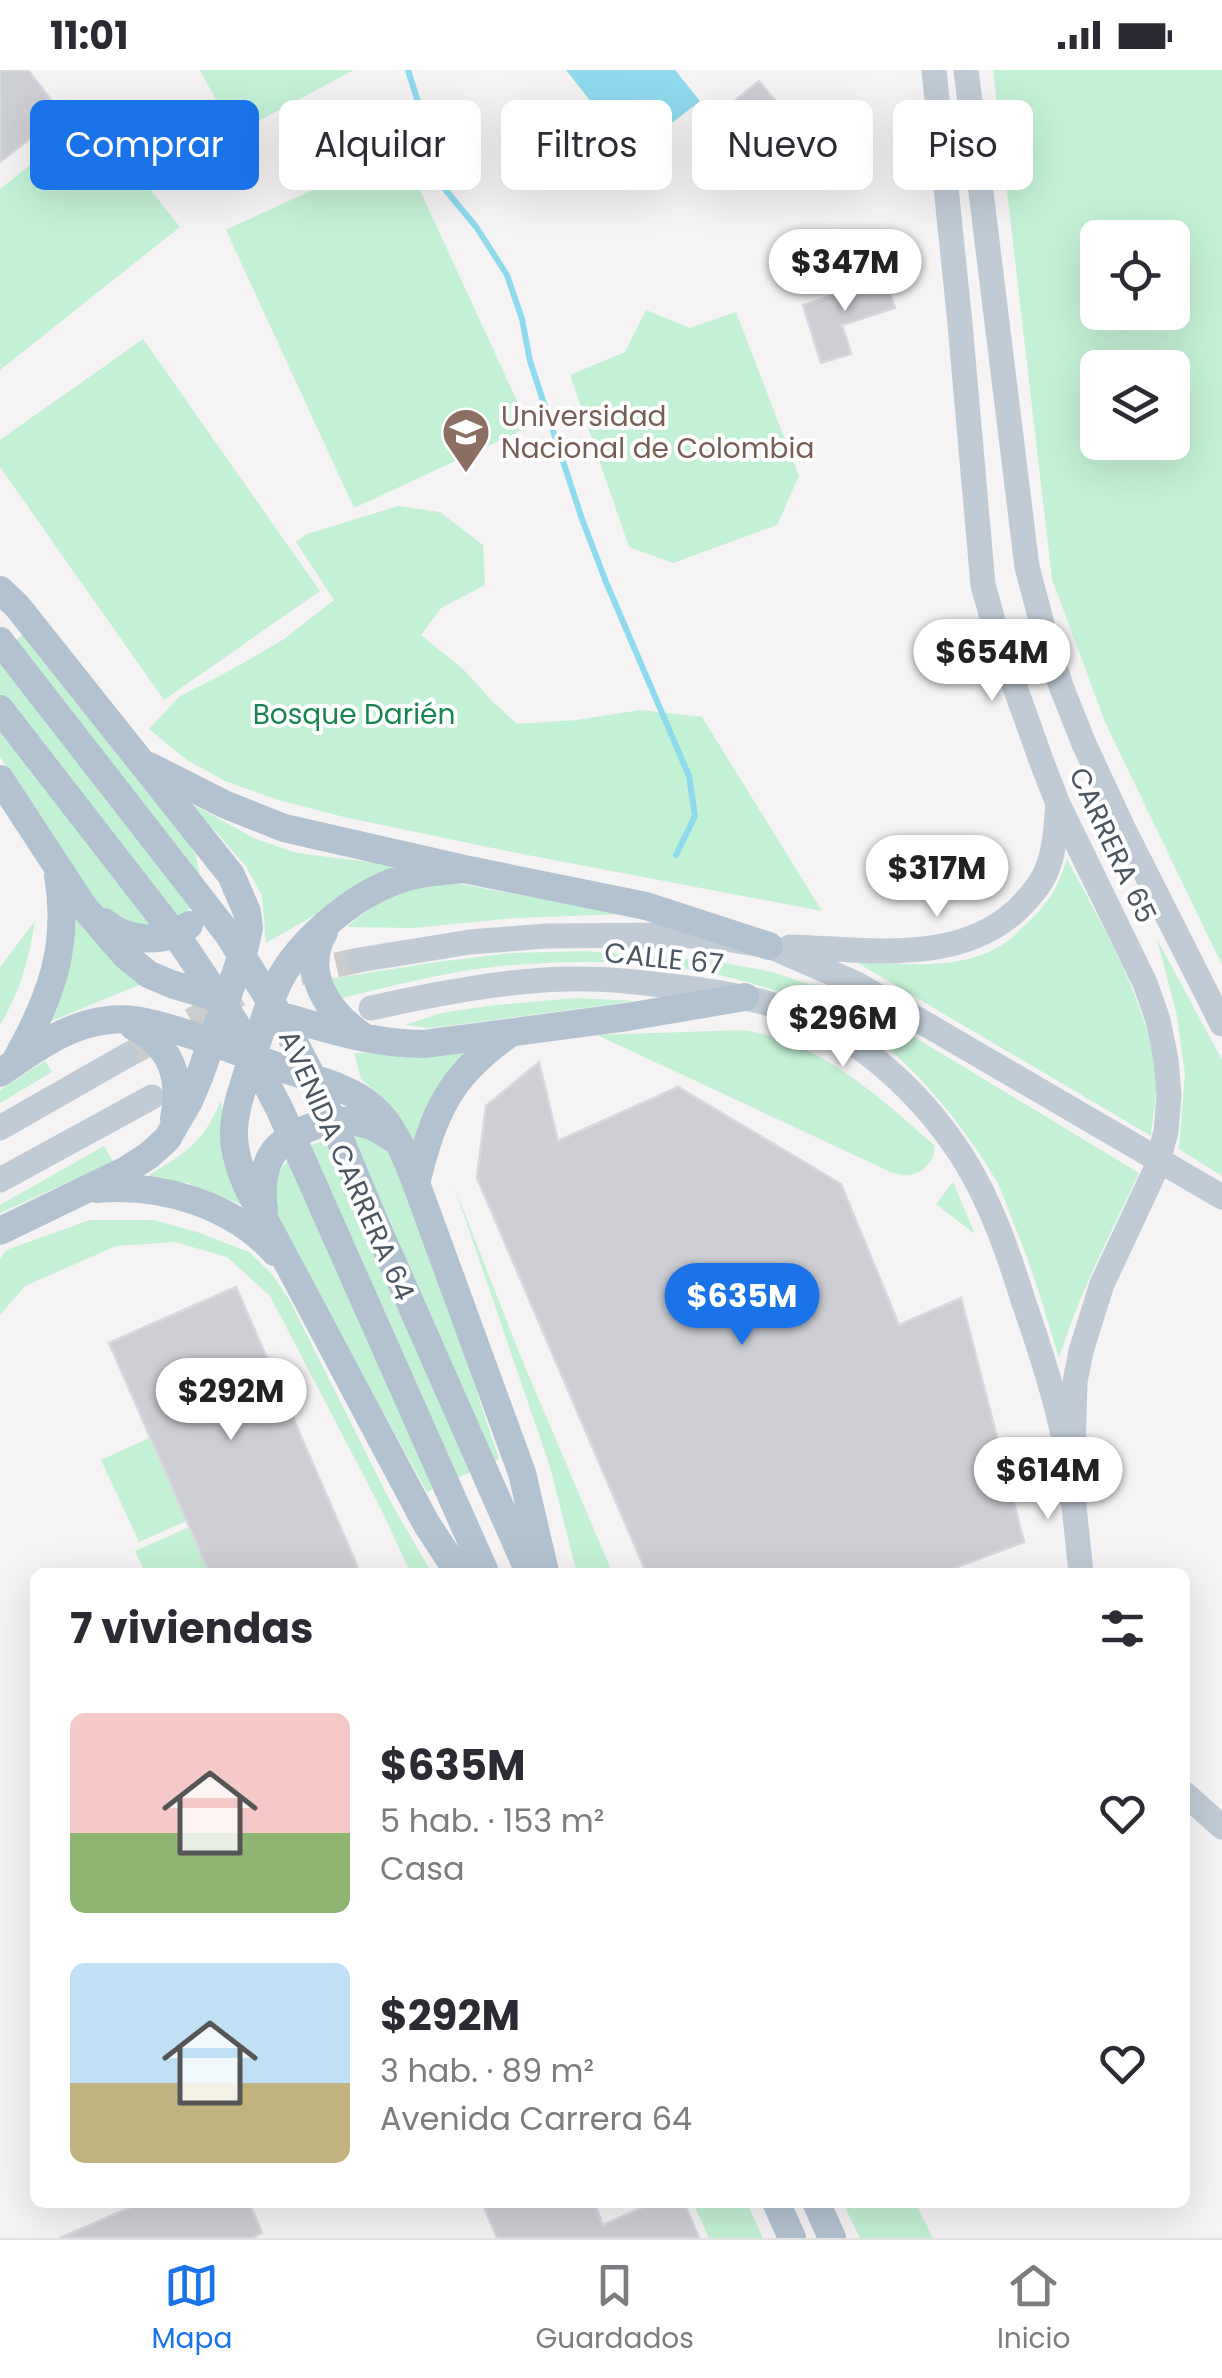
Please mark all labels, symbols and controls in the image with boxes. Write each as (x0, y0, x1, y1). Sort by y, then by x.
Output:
text: 11:01 (50, 9, 128, 62)
chip: Comprar (30, 100, 259, 190)
chip: Alquilar (279, 100, 481, 190)
chip: Filtros (501, 100, 672, 190)
chip: Nuevo (692, 100, 873, 190)
chip: Piso (893, 100, 1033, 190)
map controls (1080, 220, 1190, 460)
button: locate (1080, 220, 1190, 330)
pin: $347M (775, 229, 915, 314)
text: $347M (791, 239, 899, 284)
button: layers (1080, 350, 1190, 460)
place label: Universidad Nacional de Colombia (501, 397, 814, 468)
school or university icon: Universidad Nacional de Colombia (440, 406, 492, 474)
pin: $654M (922, 619, 1062, 704)
text: $654M (935, 629, 1049, 674)
park label: Bosque Darién (253, 695, 455, 734)
street label: CARRERA 65 (1059, 761, 1166, 929)
pin: $317M (867, 835, 1007, 920)
text: $317M (888, 845, 986, 890)
street label: CALLE 67 (602, 933, 725, 984)
pin: $296M (773, 985, 913, 1070)
text: $296M (789, 995, 897, 1040)
street label: AVENIDA CARRERA 64 (269, 1024, 424, 1307)
pin: $635M (672, 1263, 812, 1348)
text: $635M (687, 1273, 797, 1318)
pin: $292M (161, 1358, 301, 1443)
text: $292M (178, 1368, 284, 1413)
pin: $614M (978, 1437, 1118, 1522)
text: $614M (996, 1447, 1100, 1492)
text: 7 viviendas (70, 1599, 313, 1658)
icon: filters (1095, 1601, 1150, 1656)
text: $635M (380, 1736, 526, 1795)
icon: home (150, 1753, 270, 1873)
icon: heart (1095, 1786, 1150, 1841)
text: 5 hab. · 153 m² (380, 1798, 604, 1843)
text: Casa (380, 1846, 465, 1891)
text: $292M (380, 1986, 520, 2045)
icon: home (150, 2003, 270, 2123)
icon: heart (1095, 2036, 1150, 2091)
text: 3 hab. · 89 m² (380, 2048, 594, 2093)
text: Avenida Carrera 64 (380, 2096, 692, 2141)
tab: Mapa (152, 2258, 232, 2360)
tab: Guardados (535, 2258, 694, 2360)
tab: Inicio (997, 2258, 1070, 2360)

